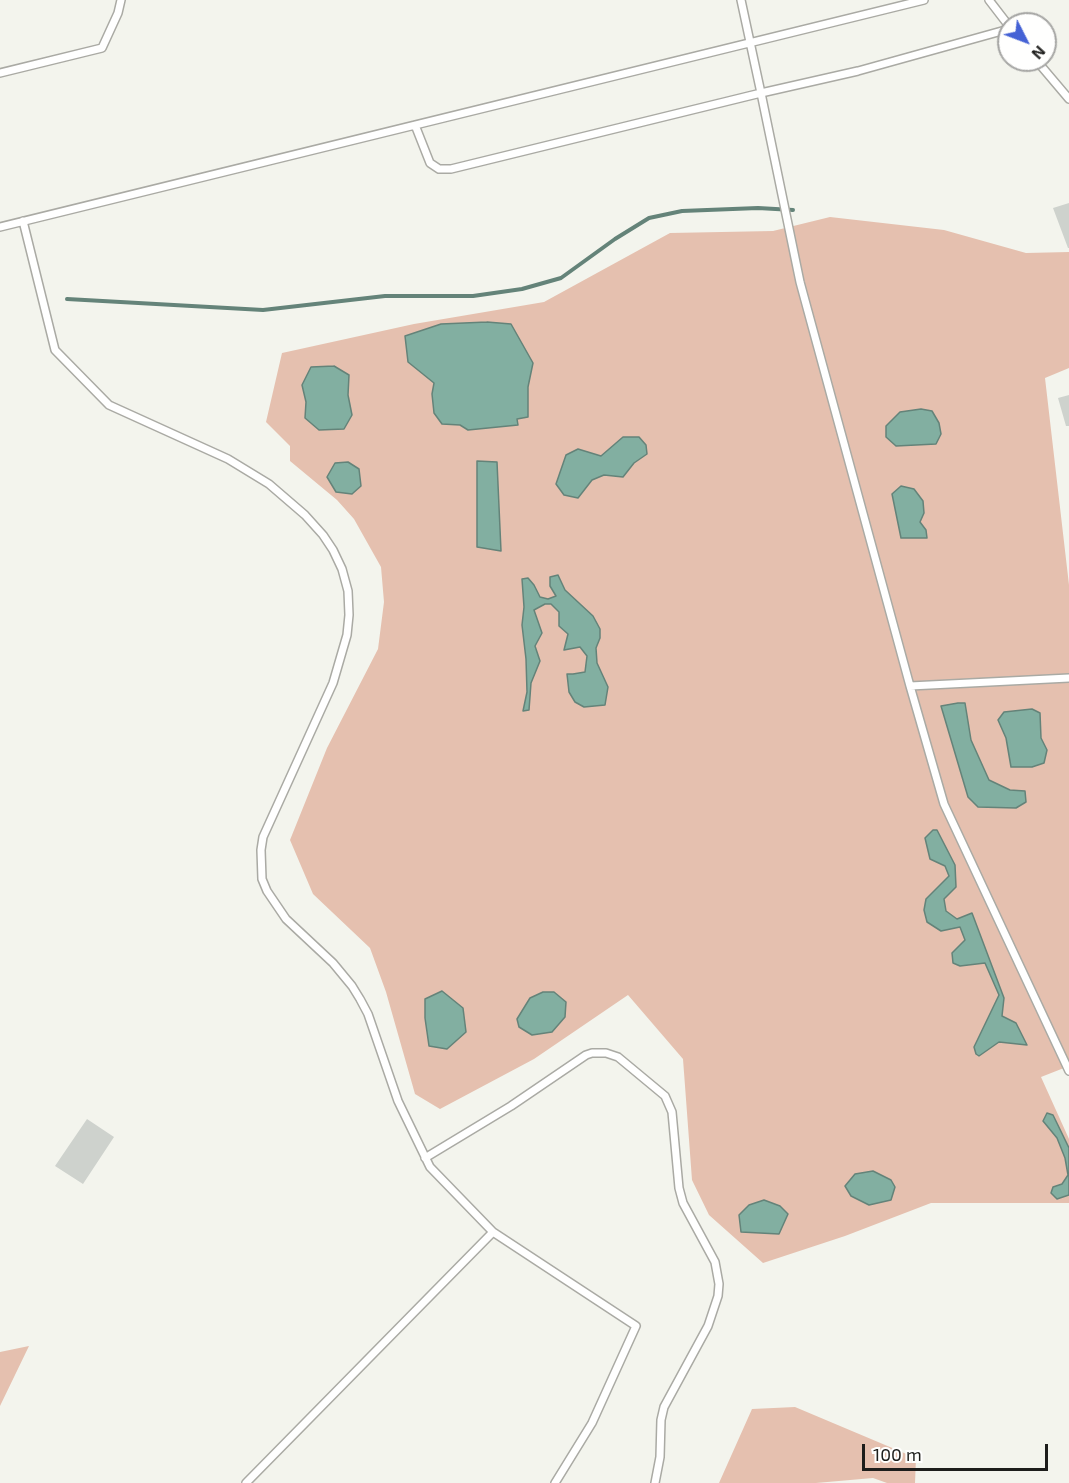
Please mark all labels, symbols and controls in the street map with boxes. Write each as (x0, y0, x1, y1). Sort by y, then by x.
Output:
north arrow (997, 12, 1057, 72)
text: N (1028, 42, 1050, 64)
scale bar (865, 1432, 1051, 1470)
text: 100 m (873, 1443, 922, 1465)

